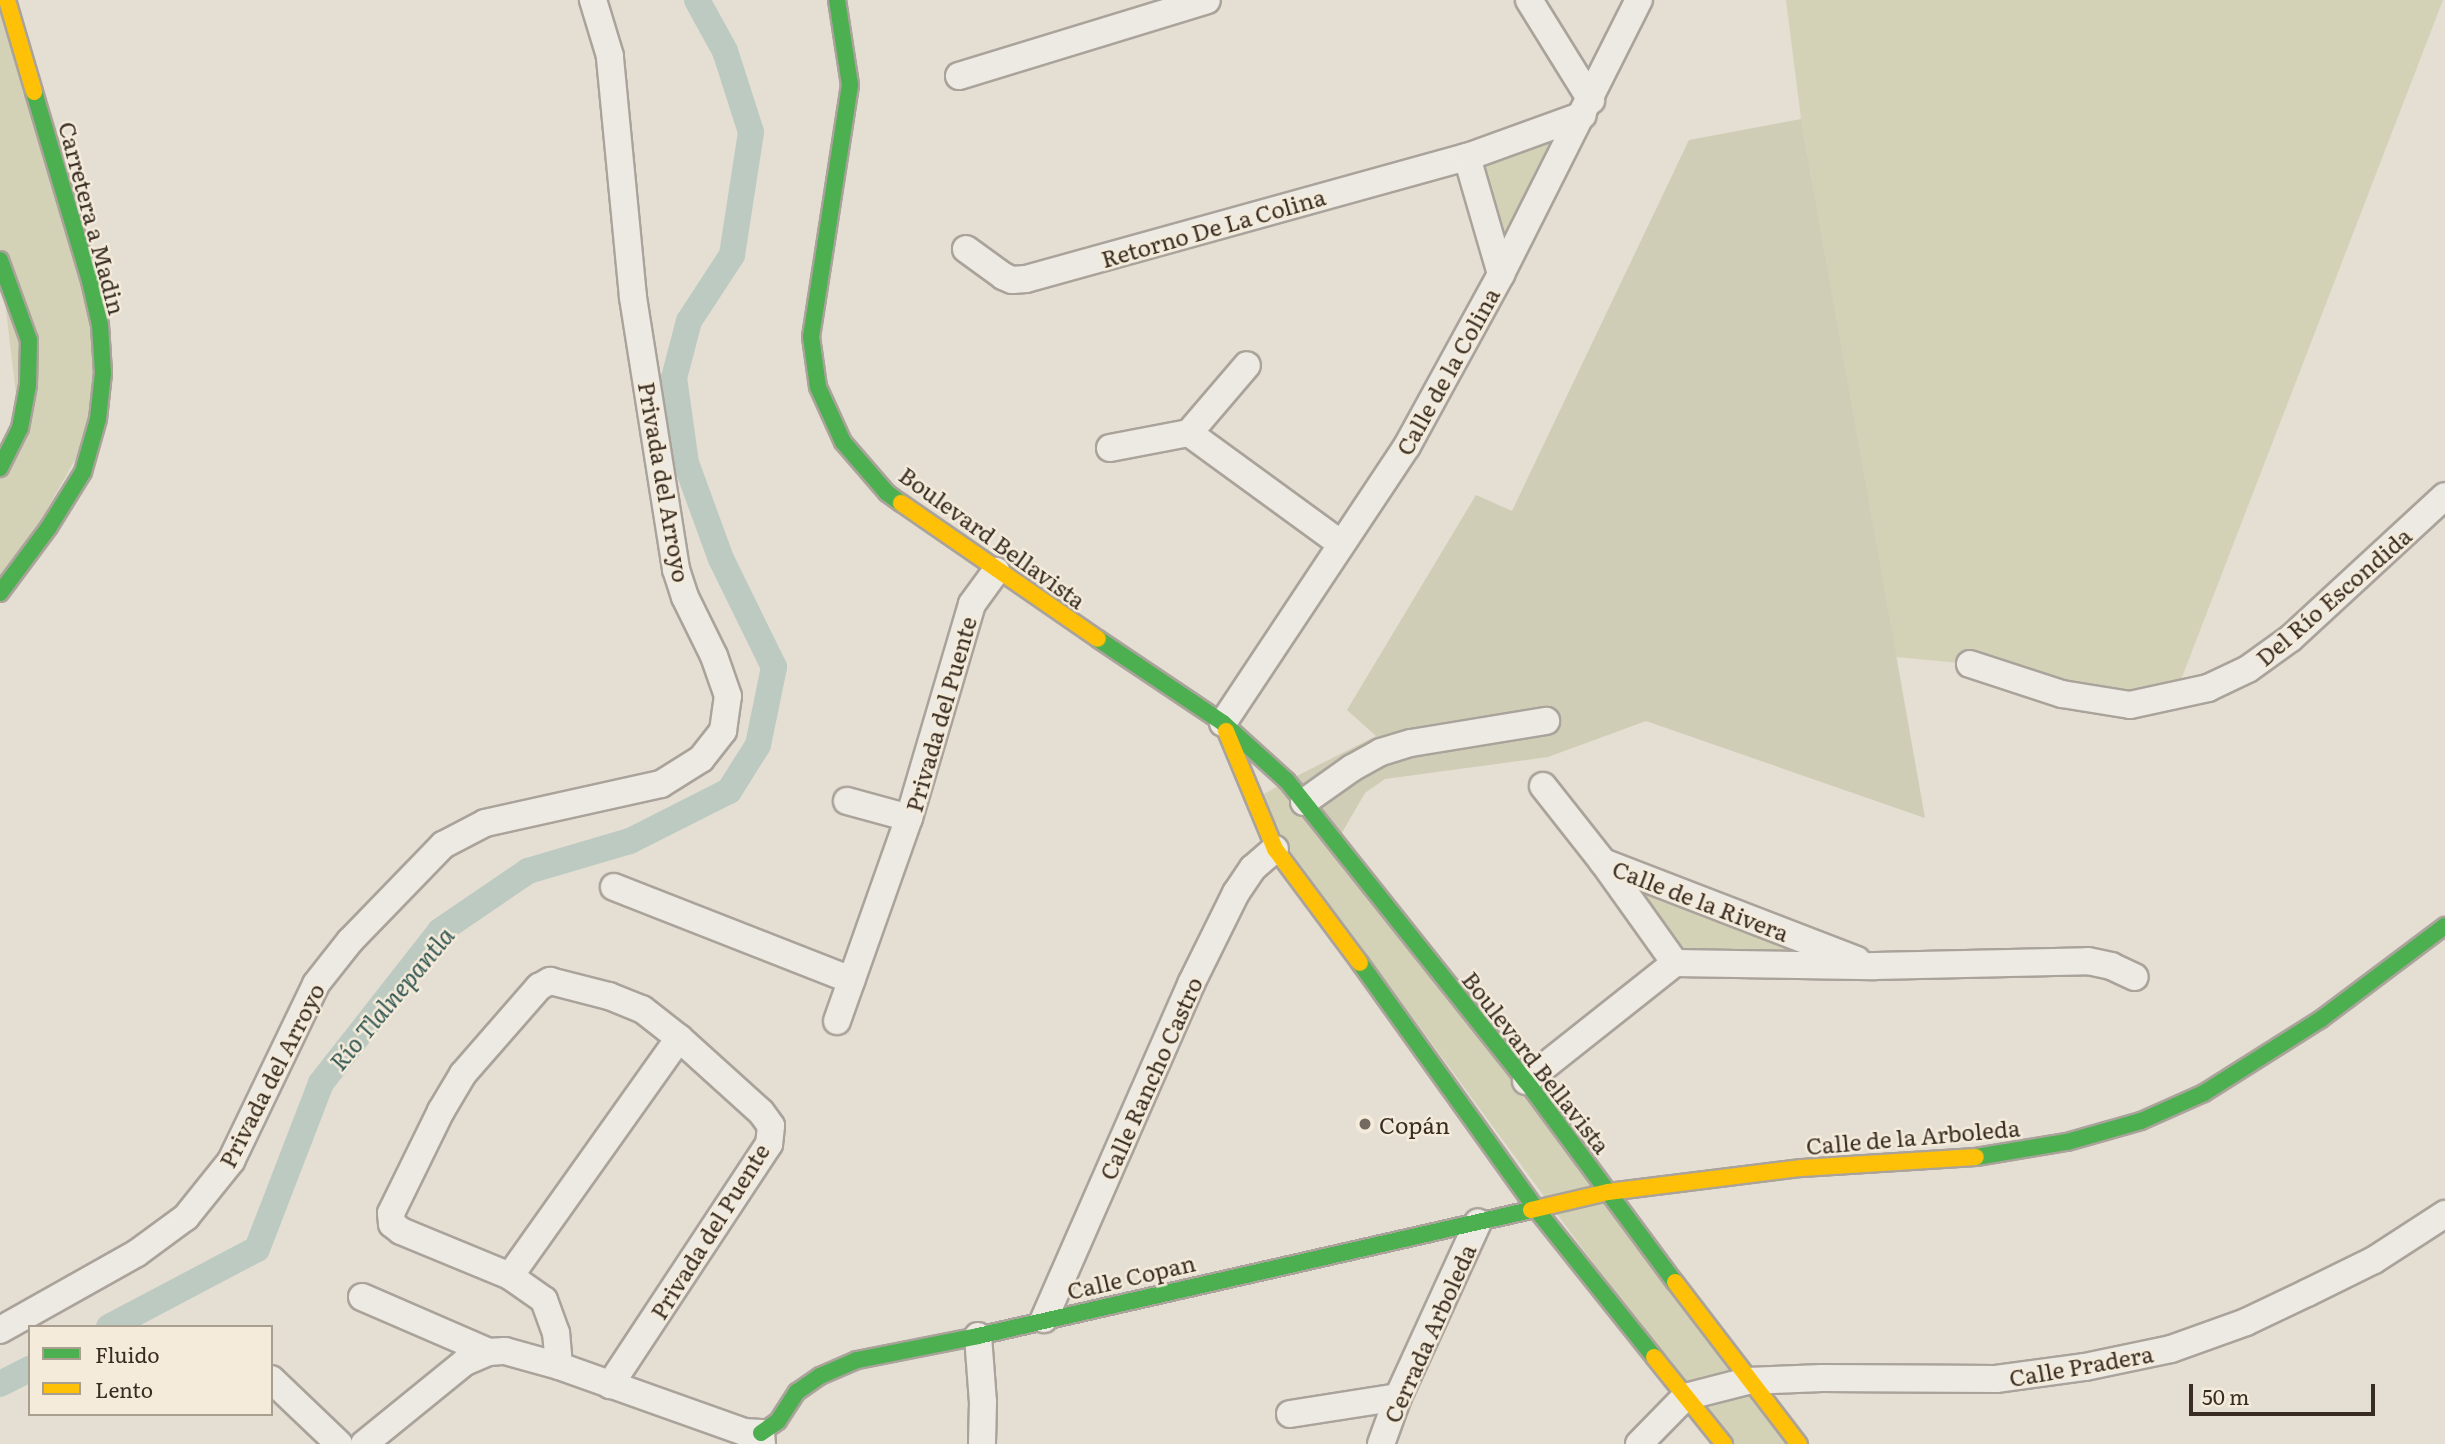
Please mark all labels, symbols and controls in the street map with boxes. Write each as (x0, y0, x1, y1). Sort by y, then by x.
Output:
street label: Carretera a Madin (54, 118, 132, 318)
street label: Retorno De La Colina (1098, 182, 1328, 272)
street label: Calle de la Colina (1390, 282, 1504, 460)
street label: Privada del Arroyo (634, 379, 696, 585)
street label: Boulevard Bellavista (894, 460, 1092, 614)
street label: Del Río Escondida (2250, 521, 2416, 671)
street label: Privada del Puente (899, 613, 981, 815)
street label: Calle de la Rivera (1609, 854, 1793, 946)
water label: Río Tlalnepantla (323, 921, 459, 1075)
street label: Boulevard Bellavista (1457, 965, 1617, 1159)
street label: Calle Rancho Castro (1093, 972, 1207, 1184)
street label: Privada del Arroyo (213, 978, 329, 1172)
place label: Copán (1379, 1110, 1450, 1138)
street label: Calle de la Arboleda (1805, 1113, 2021, 1159)
marker: Copán (1357, 1116, 1373, 1132)
street label: Privada del Puente (644, 1138, 774, 1324)
street label: Cerrada Arboleda (1377, 1239, 1481, 1427)
street label: Calle Copan (1064, 1248, 1198, 1304)
legend (28, 1325, 273, 1416)
text: Fluido (95, 1338, 159, 1369)
street label: Calle Pradera (2007, 1339, 2155, 1391)
scale bar (2193, 1370, 2378, 1414)
text: Lento (95, 1373, 153, 1404)
text: 50 m (2202, 1380, 2249, 1411)

